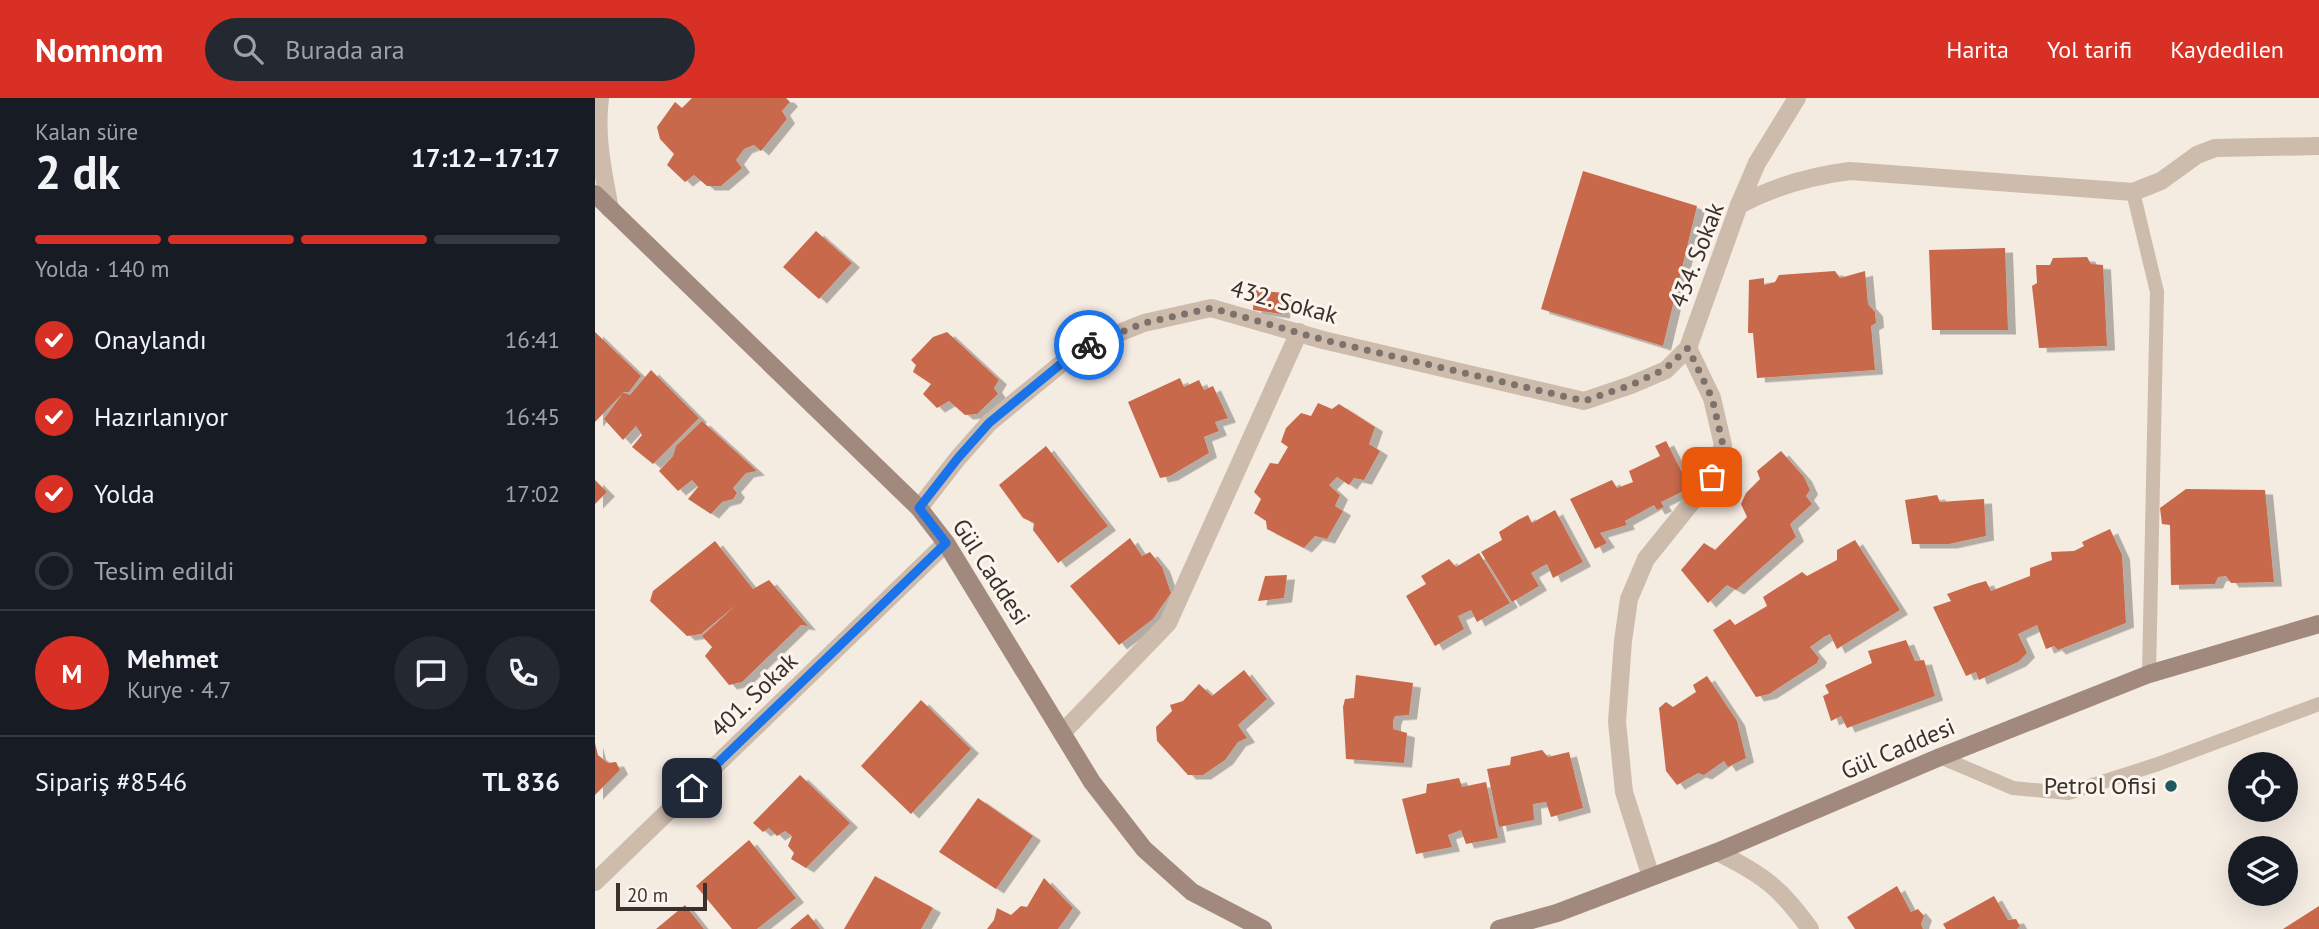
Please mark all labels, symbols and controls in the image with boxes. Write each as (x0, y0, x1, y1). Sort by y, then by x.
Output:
search box (205, 18, 695, 81)
text: Nomnom (35, 28, 163, 71)
icon: search (229, 30, 267, 68)
text: Burada ara (285, 33, 405, 66)
text: Harita (1946, 34, 2009, 65)
text: Yol tarifi (2047, 34, 2132, 65)
text: Kaydedilen (2170, 34, 2284, 65)
text: Kalan süre (35, 117, 138, 146)
text: 17:12–17:17 (411, 141, 560, 174)
text: 2 dk (35, 142, 120, 202)
street label: 434. Sokak (1662, 198, 1731, 311)
text: Yolda · 140 m (35, 254, 170, 283)
street label: 432. Sokak (1227, 272, 1341, 331)
courier (1054, 310, 1124, 380)
icon: check (35, 321, 73, 359)
text: Onaylandı (94, 323, 207, 356)
text: 16:41 (505, 325, 560, 354)
icon: bike (1070, 326, 1108, 364)
icon: check (35, 398, 73, 436)
text: Hazırlanıyor (94, 400, 228, 433)
text: 16:45 (505, 402, 560, 431)
pin (1682, 447, 1742, 507)
icon: bag (1693, 458, 1731, 496)
icon: check (35, 475, 73, 513)
text: Yolda (94, 477, 155, 510)
text: 17:02 (505, 479, 560, 508)
street label: Gül Caddesi (946, 513, 1037, 631)
text: Teslim edildi (94, 554, 235, 587)
button: chat (394, 636, 468, 710)
button: phone (486, 636, 560, 710)
text: Mehmet (127, 642, 218, 675)
street label: 401. Sokak (704, 645, 804, 744)
text: M (62, 657, 82, 690)
text: Kurye · 4.7 (127, 675, 231, 704)
street label: Gül Caddesi (1836, 711, 1959, 786)
map controls (2228, 752, 2298, 906)
button: locate (2228, 752, 2298, 822)
pin (662, 758, 722, 818)
text: Sipariş #8546 (35, 765, 187, 798)
text: TL 836 (482, 765, 560, 798)
icon: home (673, 769, 711, 807)
place label: Petrol Ofisi (2044, 770, 2157, 801)
marker: Petrol Ofisi (2163, 778, 2179, 794)
button: layers (2228, 836, 2298, 906)
scale bar (616, 880, 707, 912)
text: 20 m (627, 883, 668, 907)

